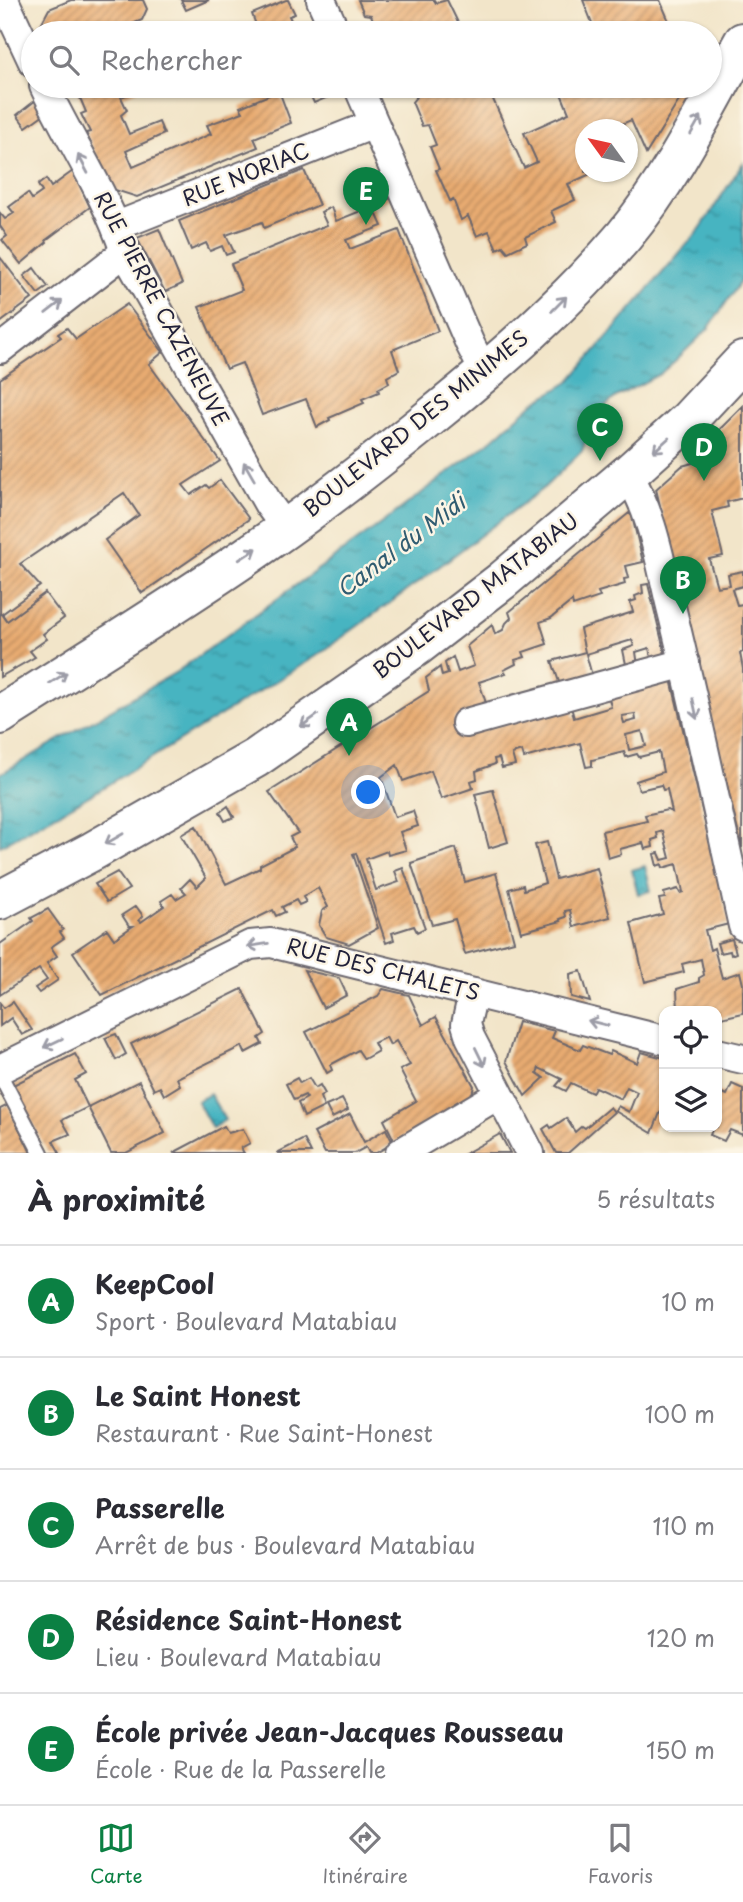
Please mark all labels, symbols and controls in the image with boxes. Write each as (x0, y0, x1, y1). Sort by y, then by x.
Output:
search box (21, 21, 722, 98)
text: Rechercher (101, 40, 242, 79)
icon: search (45, 41, 83, 79)
one-way arrow (690, 115, 704, 135)
north arrow (575, 119, 638, 182)
street label: RUE NORIAC (177, 133, 314, 213)
one-way arrow (76, 154, 90, 174)
pin: E (343, 167, 389, 225)
street label: RUE PIERRE CAZENEUVE (87, 185, 238, 431)
one-way arrow (550, 296, 567, 313)
one-way arrow (44, 300, 63, 315)
street label: BOULEVARD DES MINIMES (295, 321, 534, 524)
pin: C (577, 403, 623, 461)
pin: D (681, 423, 727, 481)
one-way arrow (653, 436, 670, 453)
one-way arrow (242, 461, 256, 481)
water label: Canal du Midi (328, 482, 475, 605)
street label: BOULEVARD MATABIAU (365, 504, 584, 685)
one-way arrow (238, 547, 258, 561)
pin: B (660, 556, 706, 614)
one-way arrow (47, 671, 67, 685)
one-way arrow (688, 697, 702, 720)
pin: A (326, 698, 372, 756)
one-way arrow (300, 714, 319, 728)
your location (351, 775, 385, 809)
one-way arrow (105, 832, 125, 846)
street label: RUE DES CHALETS (284, 929, 483, 1008)
one-way arrow (247, 939, 270, 952)
map controls (659, 1006, 722, 1132)
button: locate (659, 1006, 722, 1069)
one-way arrow (587, 1016, 610, 1029)
one-way arrow (43, 1036, 64, 1050)
one-way arrow (473, 1046, 487, 1067)
button: layers (659, 1069, 722, 1132)
text: À proximité (28, 1176, 205, 1221)
text: 5 résultats (596, 1181, 715, 1216)
text: KeepCool (95, 1264, 214, 1303)
text: A (42, 1284, 60, 1319)
text: 10 m (661, 1284, 715, 1319)
text: Sport · Boulevard Matabiau (95, 1303, 397, 1338)
text: Le Saint Honest (95, 1376, 301, 1415)
text: B (43, 1396, 59, 1431)
text: 100 m (645, 1396, 715, 1431)
text: Restaurant · Rue Saint-Honest (95, 1415, 433, 1450)
text: Passerelle (95, 1488, 225, 1527)
text: C (42, 1508, 60, 1543)
text: 110 m (653, 1508, 715, 1543)
text: Arrêt de bus · Boulevard Matabiau (95, 1527, 475, 1562)
text: Résidence Saint-Honest (95, 1600, 402, 1639)
text: D (42, 1620, 60, 1655)
text: 120 m (647, 1620, 715, 1655)
text: Lieu · Boulevard Matabiau (95, 1639, 382, 1674)
text: École privée Jean-Jacques Rousseau (95, 1712, 564, 1751)
text: E (44, 1732, 58, 1767)
text: 150 m (646, 1732, 715, 1767)
text: École · Rue de la Passerelle (95, 1751, 386, 1786)
tab: Carte (90, 1819, 143, 1889)
tab: Itinéraire (323, 1819, 408, 1889)
tab: Favoris (588, 1819, 653, 1889)

